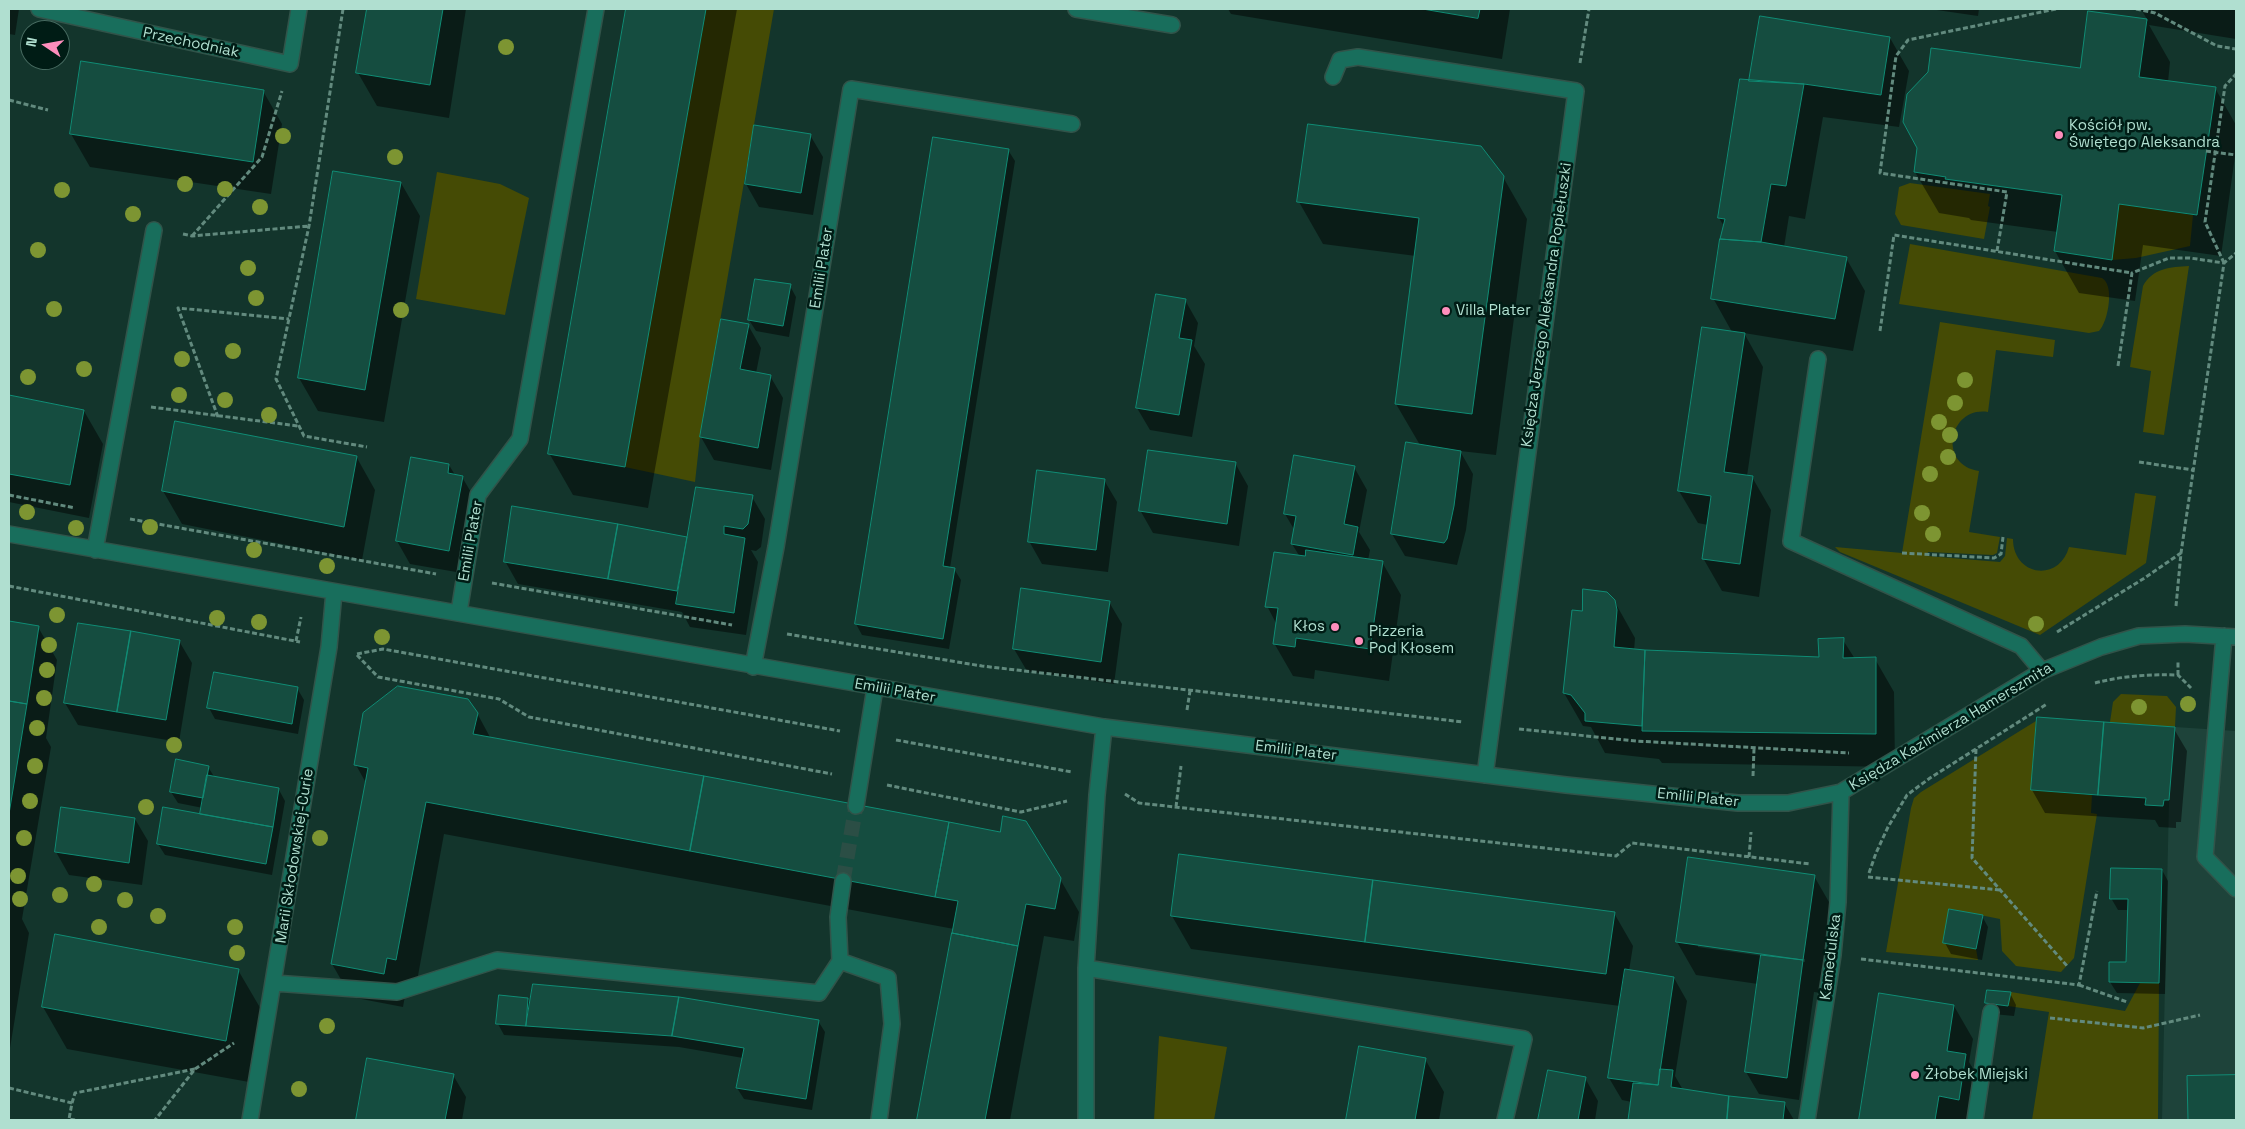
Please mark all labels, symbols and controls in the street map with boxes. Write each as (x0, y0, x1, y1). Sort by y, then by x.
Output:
north arrow (20, 20, 70, 70)
street label: Przechodniak (141, 24, 241, 62)
text: N (22, 36, 41, 49)
place label: Kościół pw. Świętego Aleksandra (2069, 117, 2220, 152)
marker: Kościół pw. Świętego Aleksandra (2053, 129, 2065, 141)
street label: Księdza Jerzego Aleksandra Popiełuszki (1518, 162, 1576, 448)
street label: Emilii Plater (807, 226, 837, 310)
place label: Villa Plater (1456, 302, 1531, 320)
marker: Villa Plater (1440, 305, 1452, 317)
street label: Emilii Plater (455, 499, 487, 583)
place label: Kłos (1293, 618, 1325, 636)
marker: Kłos (1329, 621, 1341, 633)
place label: Pizzeria Pod Kłosem (1369, 623, 1454, 658)
marker: Pizzeria Pod Kłosem (1353, 635, 1365, 647)
street label: Księdza Kazimierza Hamerszmita (1846, 659, 2056, 795)
street label: Emilii Plater (853, 675, 937, 707)
street label: Emilii Plater (1254, 737, 1338, 765)
street label: Marii Skłodowskiej-Curie (272, 767, 318, 945)
street label: Emilii Plater (1656, 785, 1740, 811)
street label: Kamedulska (1817, 913, 1845, 1001)
place label: Żłobek Miejski (1925, 1066, 2028, 1084)
marker: Żłobek Miejski (1909, 1069, 1921, 1081)

